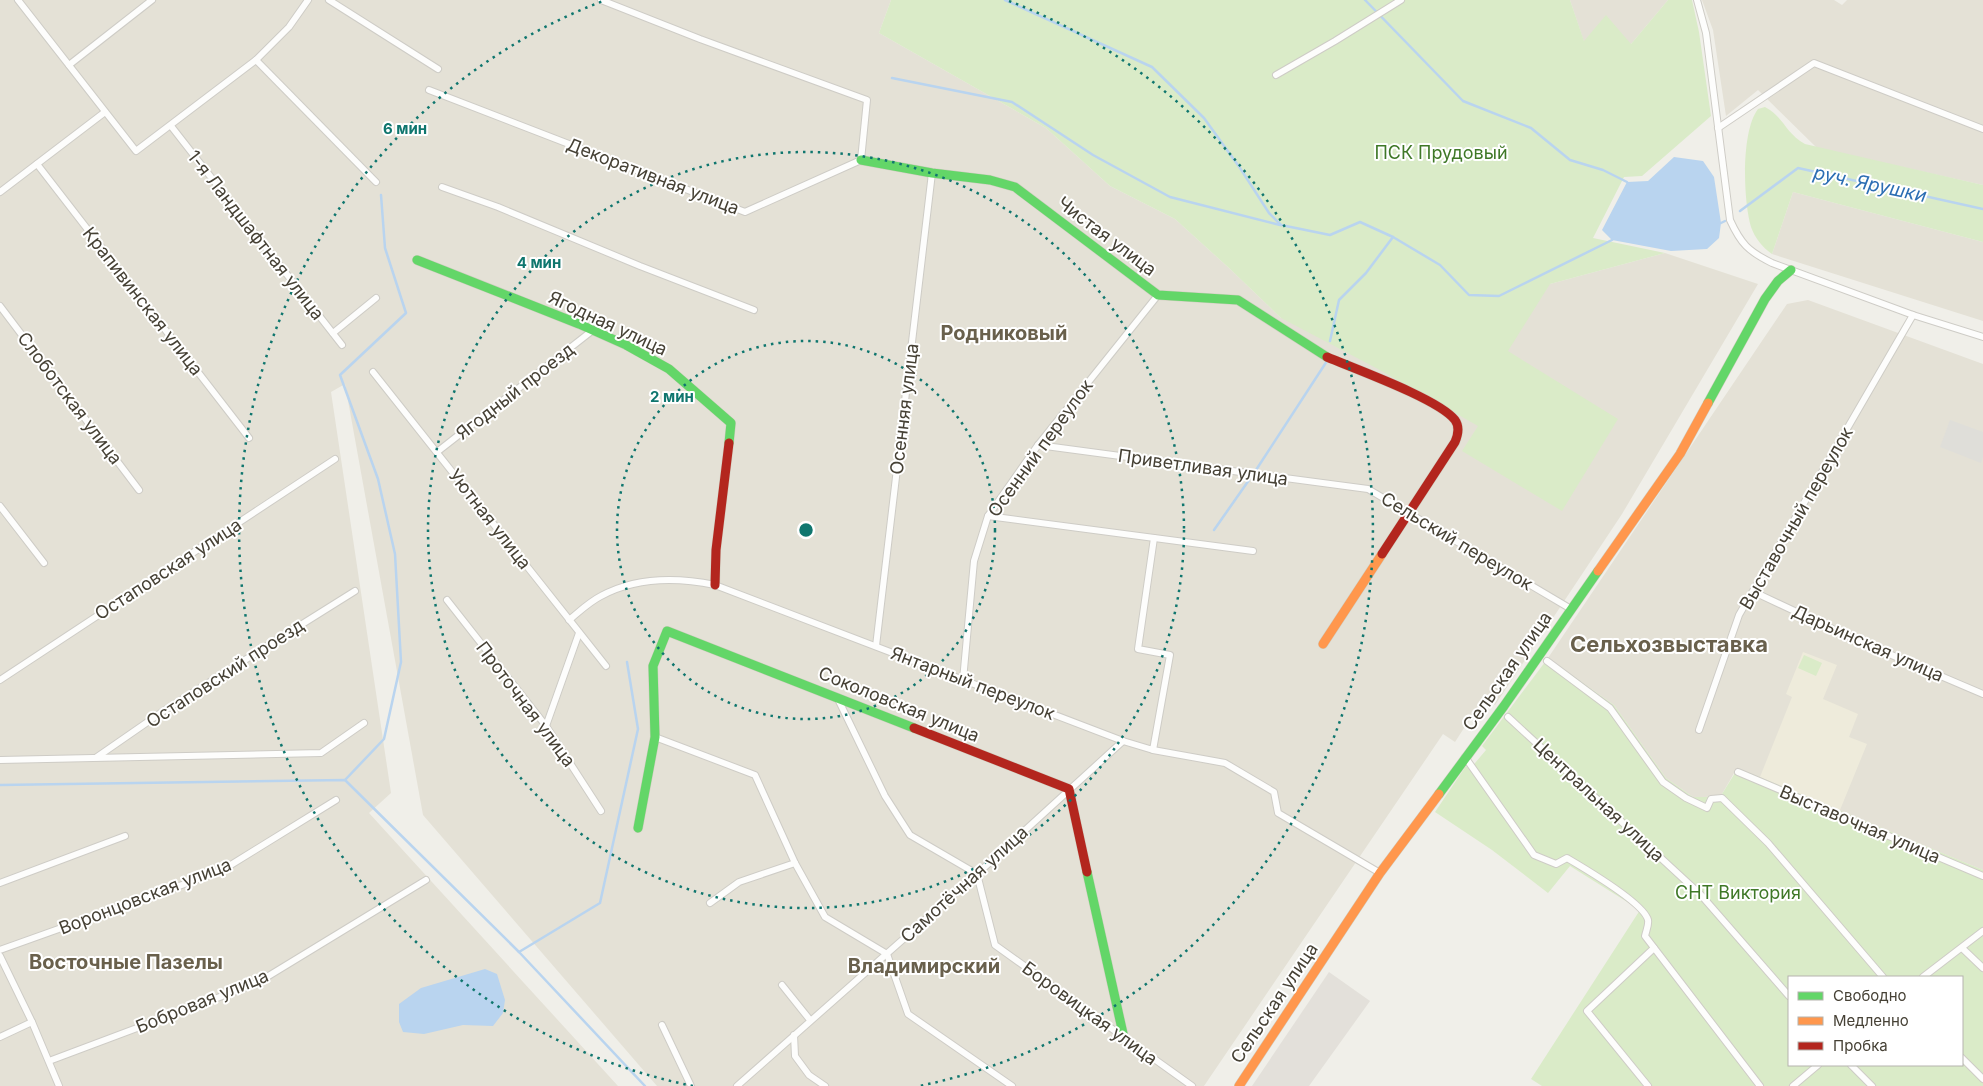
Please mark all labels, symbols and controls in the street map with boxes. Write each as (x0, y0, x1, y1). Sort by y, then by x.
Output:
text: 6 мин (383, 119, 427, 138)
street label: Декоративная улица (564, 133, 742, 219)
park label: ПСК Прудовый (1374, 142, 1508, 163)
street label: 1-я Ландшафтная улица (183, 146, 329, 324)
water label: руч. Ярушки (1810, 161, 1929, 207)
street label: Чистая улица (1053, 192, 1161, 280)
street label: Крапивинская улица (79, 223, 207, 379)
text: 4 мин (517, 253, 561, 272)
street label: Ягодная улица (545, 286, 671, 360)
district label: Родниковый (941, 321, 1067, 345)
street label: Слоботская улица (13, 328, 127, 468)
street label: Ягодный проезд (452, 338, 578, 444)
street label: Осенняя улица (886, 342, 922, 476)
street label: Осенний переулок (983, 375, 1097, 521)
text: 2 мин (650, 387, 694, 406)
street label: Выставочный переулок (1735, 423, 1857, 613)
street label: Приветливая улица (1117, 445, 1289, 489)
street label: Уютная улица (444, 465, 536, 573)
street label: Сельский переулок (1377, 487, 1537, 595)
street label: Остаповская улица (91, 514, 245, 624)
centre of rings (797, 521, 815, 539)
street label: Дарьинская улица (1789, 600, 1947, 686)
street label: Сельская улица (1458, 607, 1556, 735)
street label: Остаповский проезд (142, 614, 308, 732)
district label: Сельхозвыставка (1570, 631, 1768, 657)
street label: Проточная улица (472, 637, 580, 771)
street label: Янтарный переулок (888, 642, 1058, 724)
street label: Соколовская улица (815, 662, 983, 746)
street label: Центральная улица (1529, 734, 1669, 866)
street label: Выставочная улица (1777, 781, 1943, 867)
street label: Самотёчная улица (896, 821, 1032, 947)
street label: Воронцовская улица (56, 853, 234, 939)
park label: СНТ Виктория (1675, 882, 1801, 903)
street label: Сельская улица (1226, 939, 1322, 1067)
district label: Восточные Пазелы (29, 950, 223, 974)
district label: Владимирский (848, 954, 1000, 978)
street label: Боровицкая улица (1018, 957, 1162, 1069)
street label: Бобровая улица (133, 965, 271, 1037)
legend (1788, 976, 1963, 1066)
text: Свободно (1833, 986, 1907, 1005)
text: Медленно (1833, 1011, 1909, 1030)
text: Пробка (1833, 1036, 1888, 1055)

